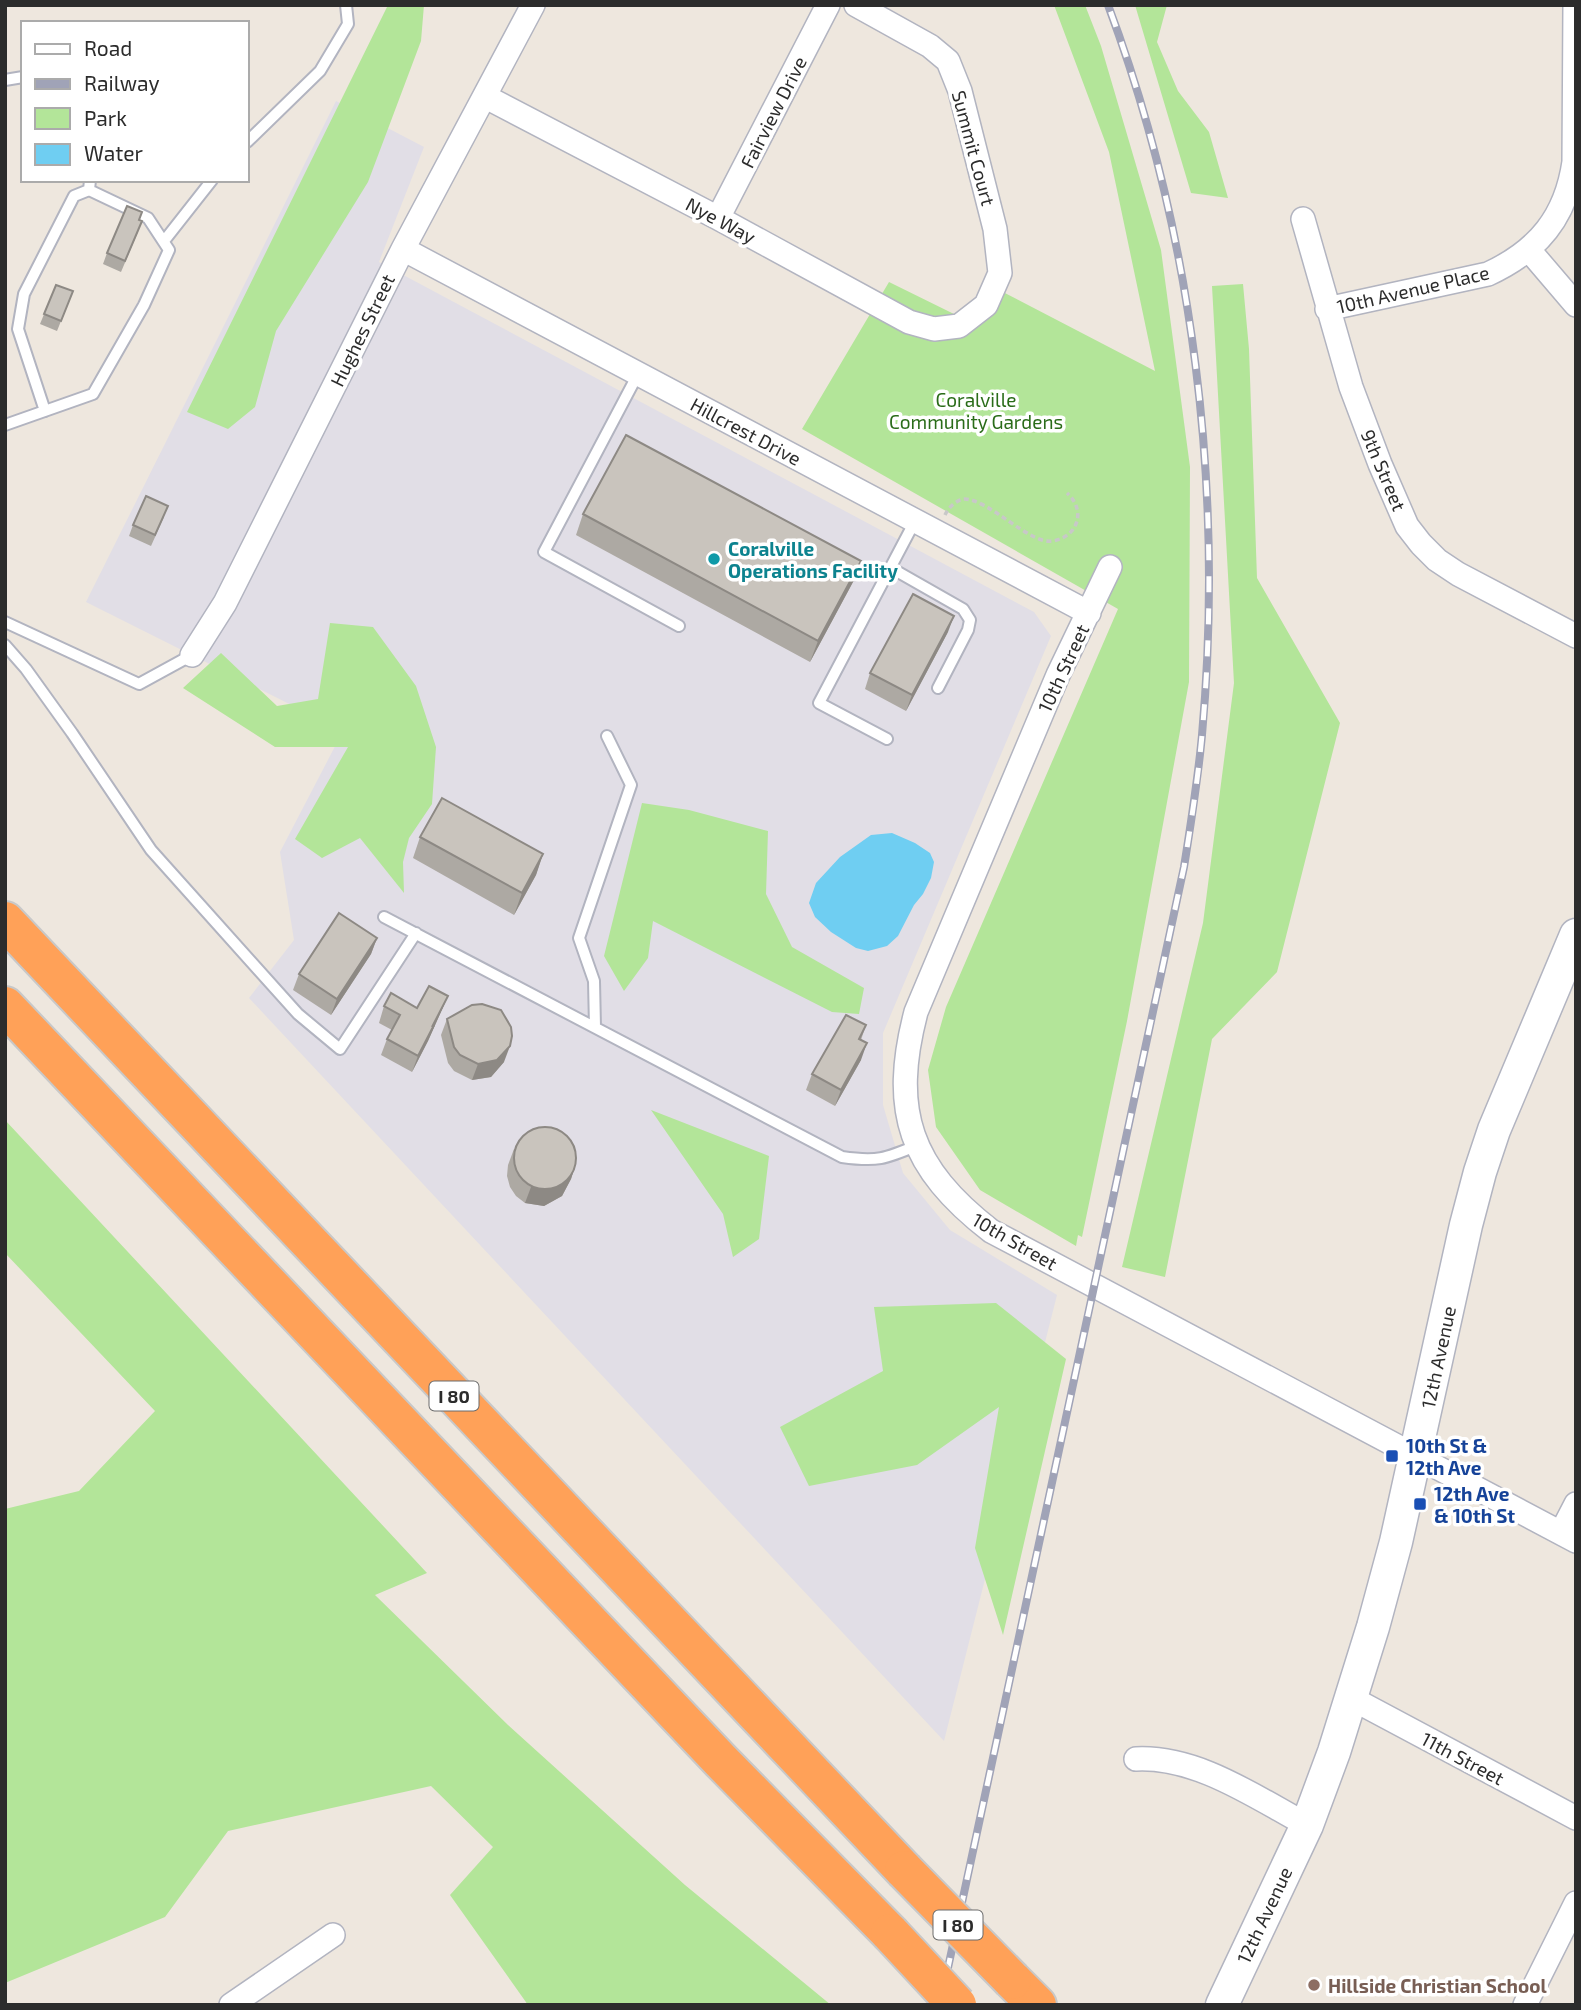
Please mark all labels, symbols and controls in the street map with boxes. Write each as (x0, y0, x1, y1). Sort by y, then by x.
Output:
legend (21, 21, 248, 182)
text: Road (84, 35, 132, 60)
street label: Fairview Drive (735, 52, 811, 172)
text: Railway (84, 70, 160, 95)
street label: Summit Court (948, 88, 1000, 208)
text: Park (84, 105, 127, 130)
text: Water (84, 140, 143, 165)
street label: Nye Way (682, 192, 760, 248)
street label: 10th Avenue Place (1335, 260, 1491, 318)
street label: Hughes Street (325, 270, 399, 390)
park label: Coralville Community Gardens (889, 388, 1063, 433)
street label: Hillcrest Drive (687, 392, 805, 470)
street label: 9th Street (1357, 426, 1411, 514)
place label: Coralville Operations Facility (728, 537, 898, 583)
marker: Coralville Operations Facility (706, 551, 722, 567)
street label: 10th Street (1033, 620, 1093, 716)
street label: 10th Street (968, 1207, 1062, 1275)
street label: 12th Avenue (1416, 1304, 1460, 1410)
road number: I 80 (430, 1381, 478, 1410)
place label: 10th St & 12th Ave (1406, 1434, 1487, 1479)
marker: 10th St & 12th Ave (1384, 1448, 1400, 1464)
place label: 12th Ave & 10th St (1434, 1482, 1515, 1527)
marker: 12th Ave & 10th St (1412, 1496, 1428, 1512)
street label: 11th Street (1418, 1727, 1508, 1789)
street label: 12th Avenue (1232, 1863, 1296, 1967)
road number: I 80 (934, 1910, 982, 1940)
place label: Hillside Christian School (1328, 1974, 1547, 1997)
marker: Hillside Christian School (1306, 1977, 1322, 1993)

